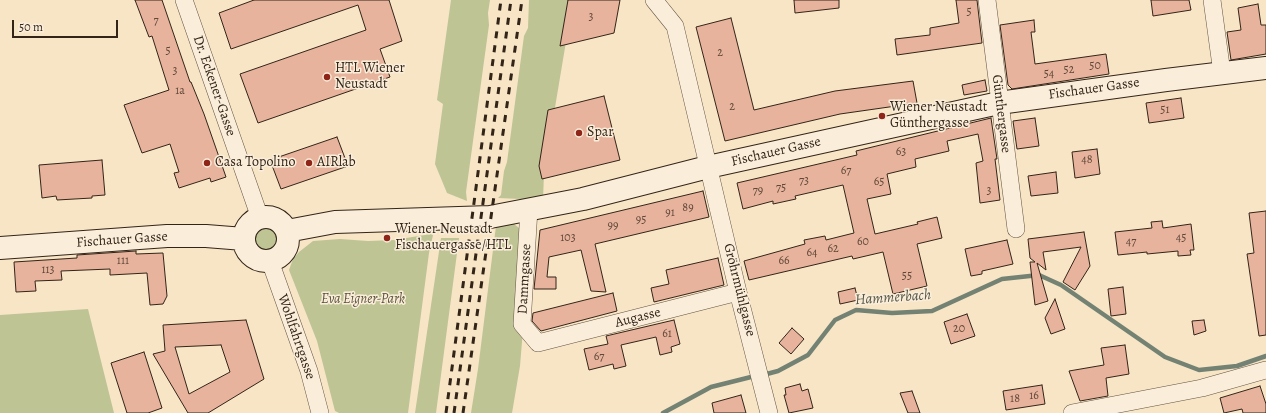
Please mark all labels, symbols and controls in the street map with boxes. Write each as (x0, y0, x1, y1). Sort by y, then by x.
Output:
house number: 5 (966, 5, 972, 19)
house number: 3 (589, 10, 593, 24)
scale bar (14, 12, 120, 38)
house number: 7 (153, 14, 159, 28)
text: 50 m (19, 19, 43, 35)
street label: Dr. Eckener-Gasse (189, 33, 239, 139)
house number: 5 (165, 44, 171, 58)
house number: 2 (717, 46, 723, 60)
house number: 50 (1089, 59, 1101, 73)
place label: HTL Wiener Neustadt (335, 61, 405, 94)
house number: 52 (1064, 63, 1074, 77)
house number: 3 (173, 64, 177, 78)
house number: 54 (1044, 67, 1054, 81)
marker: HTL Wiener Neustadt (322, 72, 332, 82)
street label: Günthergasse (988, 74, 1014, 154)
street label: Fischauer Gasse (1047, 74, 1141, 104)
house number: 1a (175, 84, 185, 98)
house number: 2 (729, 100, 735, 114)
place label: Wiener Neustadt Günthergasse (890, 100, 987, 132)
house number: 51 (1160, 103, 1170, 117)
marker: Wiener Neustadt Günthergasse (877, 111, 887, 121)
place label: Spar (587, 125, 614, 141)
marker: Spar (574, 128, 584, 138)
street label: Fischauer Gasse (729, 134, 823, 170)
house number: 63 (896, 145, 906, 159)
house number: 48 (1081, 153, 1093, 167)
place label: Casa Topolino (215, 155, 295, 171)
place label: AIRlab (317, 155, 356, 171)
marker: Casa Topolino (202, 158, 212, 168)
marker: AIRlab (304, 158, 314, 168)
house number: 67 (841, 164, 851, 178)
house number: 73 (799, 174, 809, 188)
house number: 65 (874, 175, 884, 189)
house number: 75 (776, 181, 786, 195)
house number: 79 (753, 184, 763, 198)
house number: 3 (987, 184, 991, 198)
house number: 89 (682, 201, 694, 215)
house number: 91 (665, 206, 675, 220)
house number: 95 (636, 213, 646, 227)
house number: 99 (608, 219, 618, 233)
place label: Wiener Neustadt Fischauergasse/HTL (395, 222, 511, 254)
street label: Fischauer Gasse (76, 228, 168, 252)
house number: 103 (560, 231, 576, 245)
house number: 45 (1176, 231, 1186, 245)
marker: Wiener Neustadt Fischauergasse/HTL (382, 233, 392, 243)
house number: 60 (857, 235, 869, 249)
house number: 47 (1126, 235, 1136, 249)
street label: Gröhrmühlgasse (719, 242, 759, 338)
house number: 62 (827, 242, 839, 256)
street label: Dammgasse (515, 243, 535, 315)
house number: 64 (807, 246, 817, 260)
house number: 111 (117, 254, 129, 268)
house number: 66 (778, 254, 790, 268)
house number: 113 (41, 263, 55, 277)
house number: 55 (902, 269, 912, 283)
water label: Hammerbach (854, 286, 932, 310)
street label: Wohlfahrtgasse (274, 292, 318, 382)
park label: Eva Eigner-Park (321, 292, 405, 308)
street label: Augasse (613, 304, 663, 332)
house number: 20 (953, 322, 965, 336)
house number: 61 (662, 327, 672, 341)
house number: 67 (594, 350, 604, 364)
house number: 16 (1029, 389, 1039, 403)
house number: 18 (1010, 392, 1020, 406)

